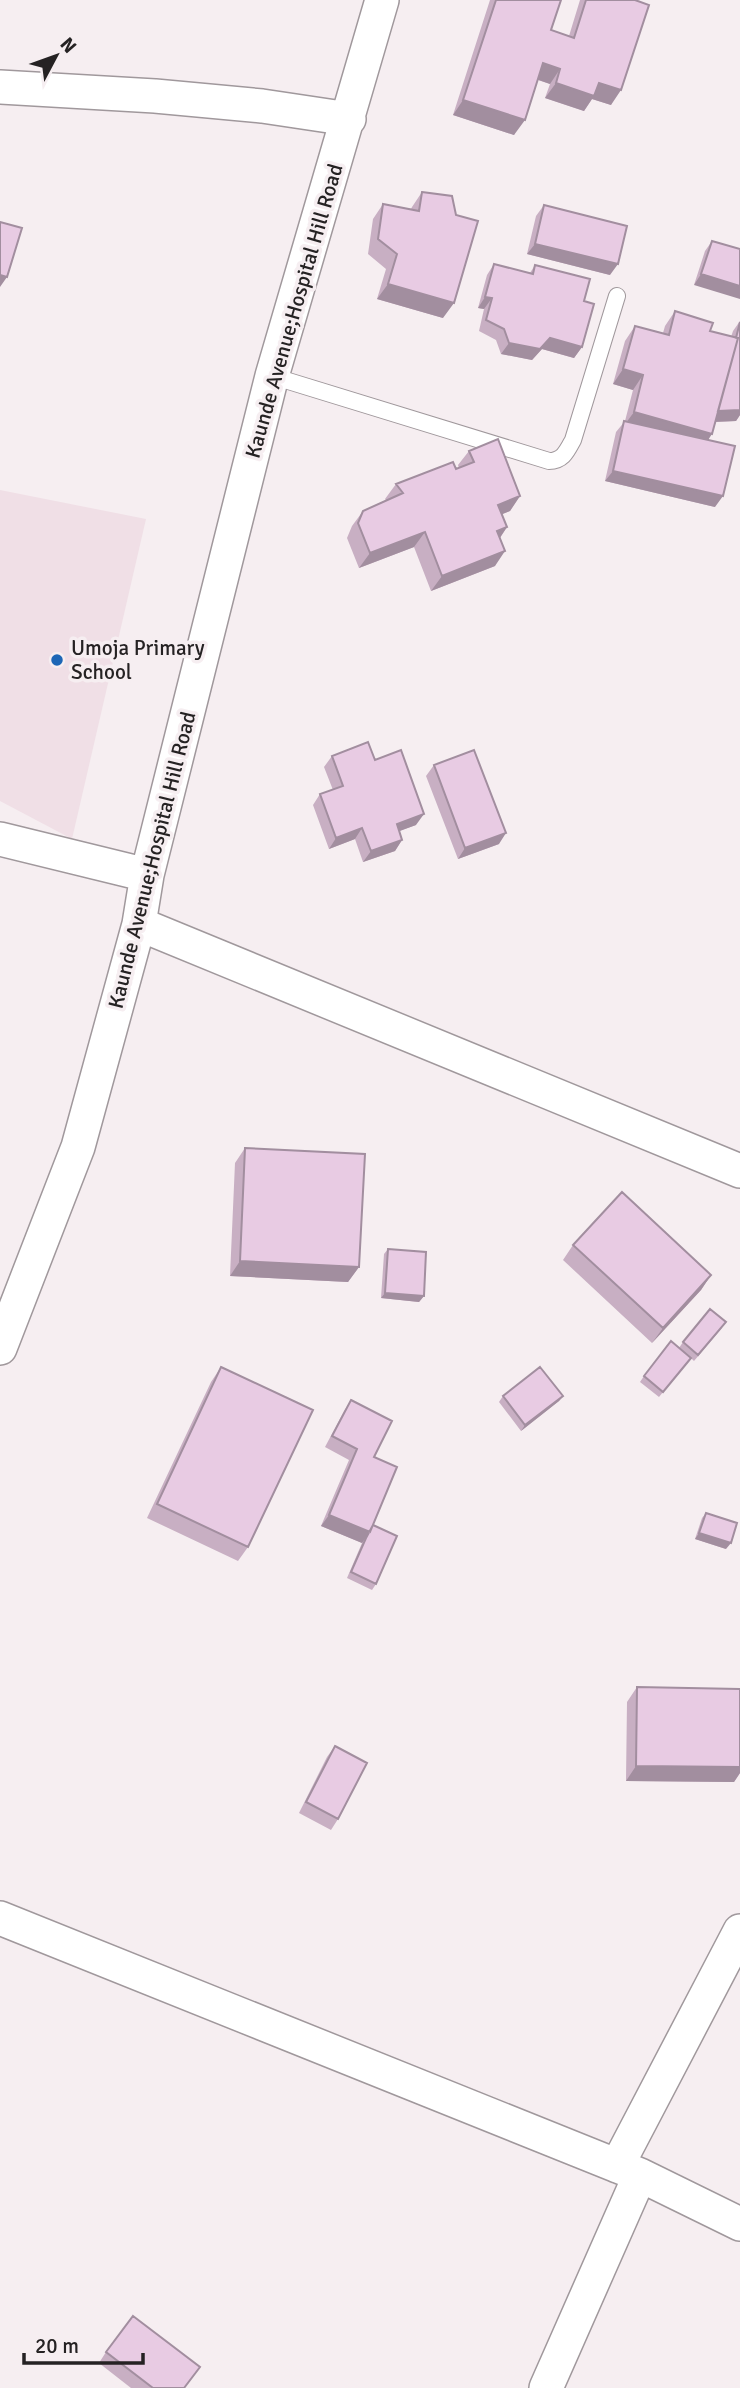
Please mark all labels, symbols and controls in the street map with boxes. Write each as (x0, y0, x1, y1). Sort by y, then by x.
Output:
north arrow (21, 21, 91, 91)
text: N (55, 33, 81, 58)
street label: Kaunde Avenue;Hospital Hill Road (239, 161, 349, 461)
place label: Umoja Primary School (71, 635, 205, 685)
marker: Umoja Primary School (49, 652, 65, 668)
street label: Kaunde Avenue;Hospital Hill Road (102, 709, 202, 1011)
scale bar (24, 2322, 144, 2366)
text: 20 m (35, 2333, 79, 2359)

